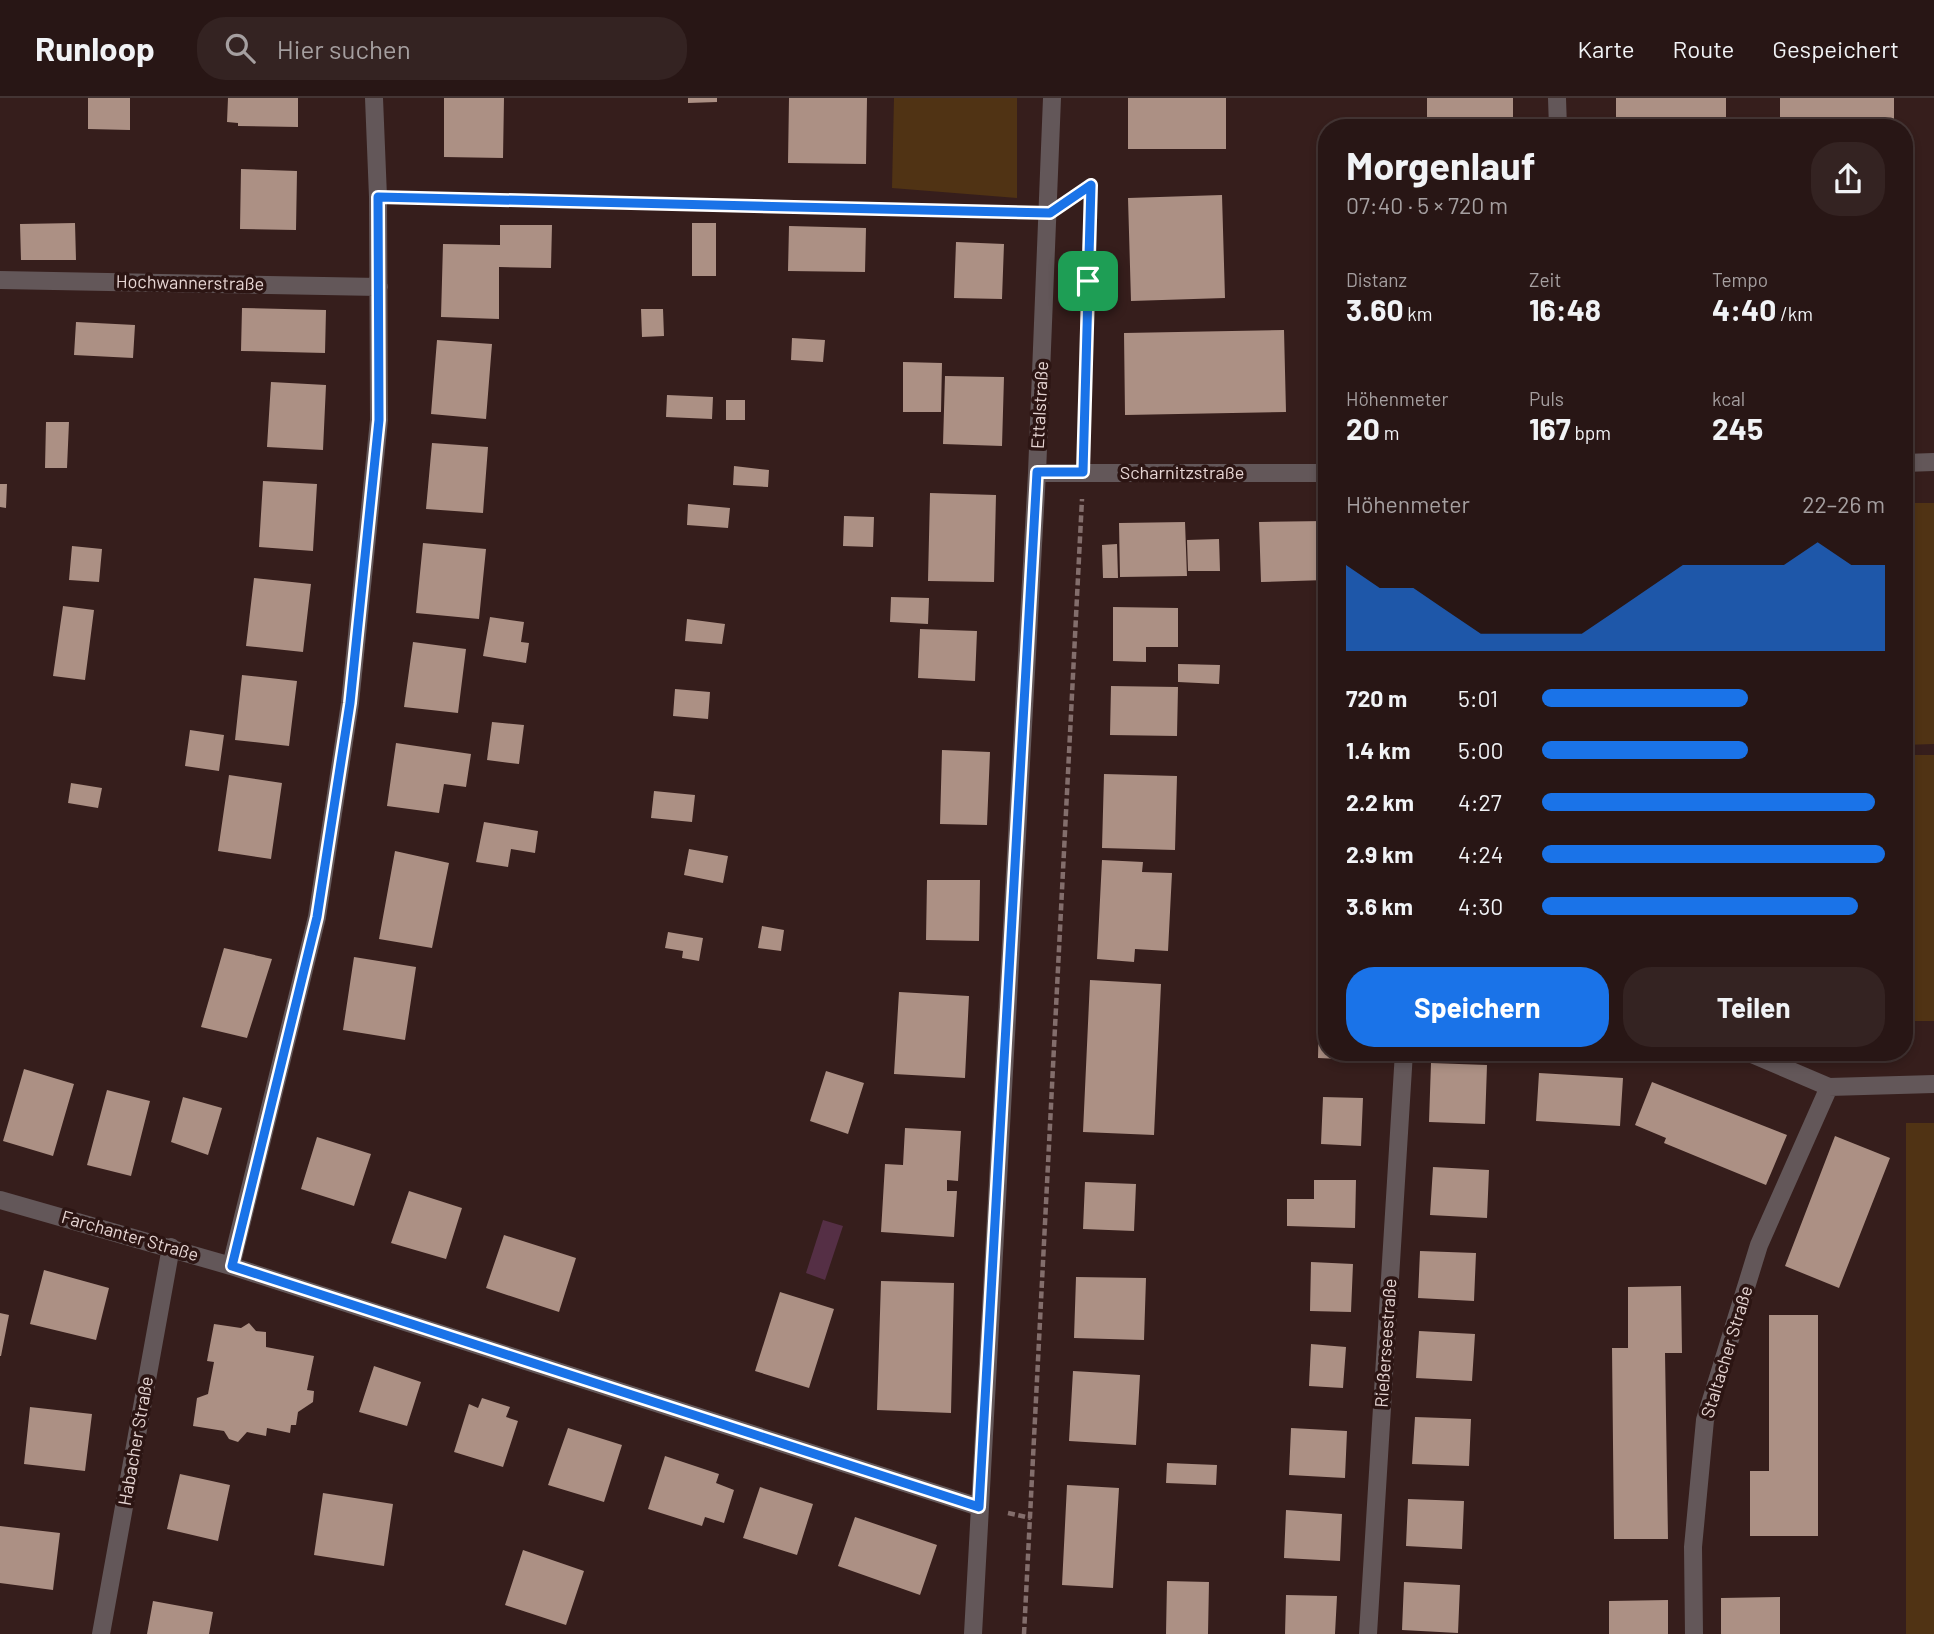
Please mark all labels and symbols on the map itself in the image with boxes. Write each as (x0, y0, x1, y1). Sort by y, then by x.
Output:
pin (1058, 251, 1118, 311)
street label: Hochwannerstraße (116, 270, 264, 294)
street label: Ettalstraße (1026, 361, 1052, 449)
street label: Scharnitzstraße (1120, 461, 1244, 483)
street label: Farchanter Straße (59, 1205, 201, 1265)
street label: Rießerseestraße (1370, 1278, 1400, 1408)
street label: Staltacher Straße (1695, 1283, 1757, 1421)
street label: Habacher Straße (113, 1374, 157, 1507)

